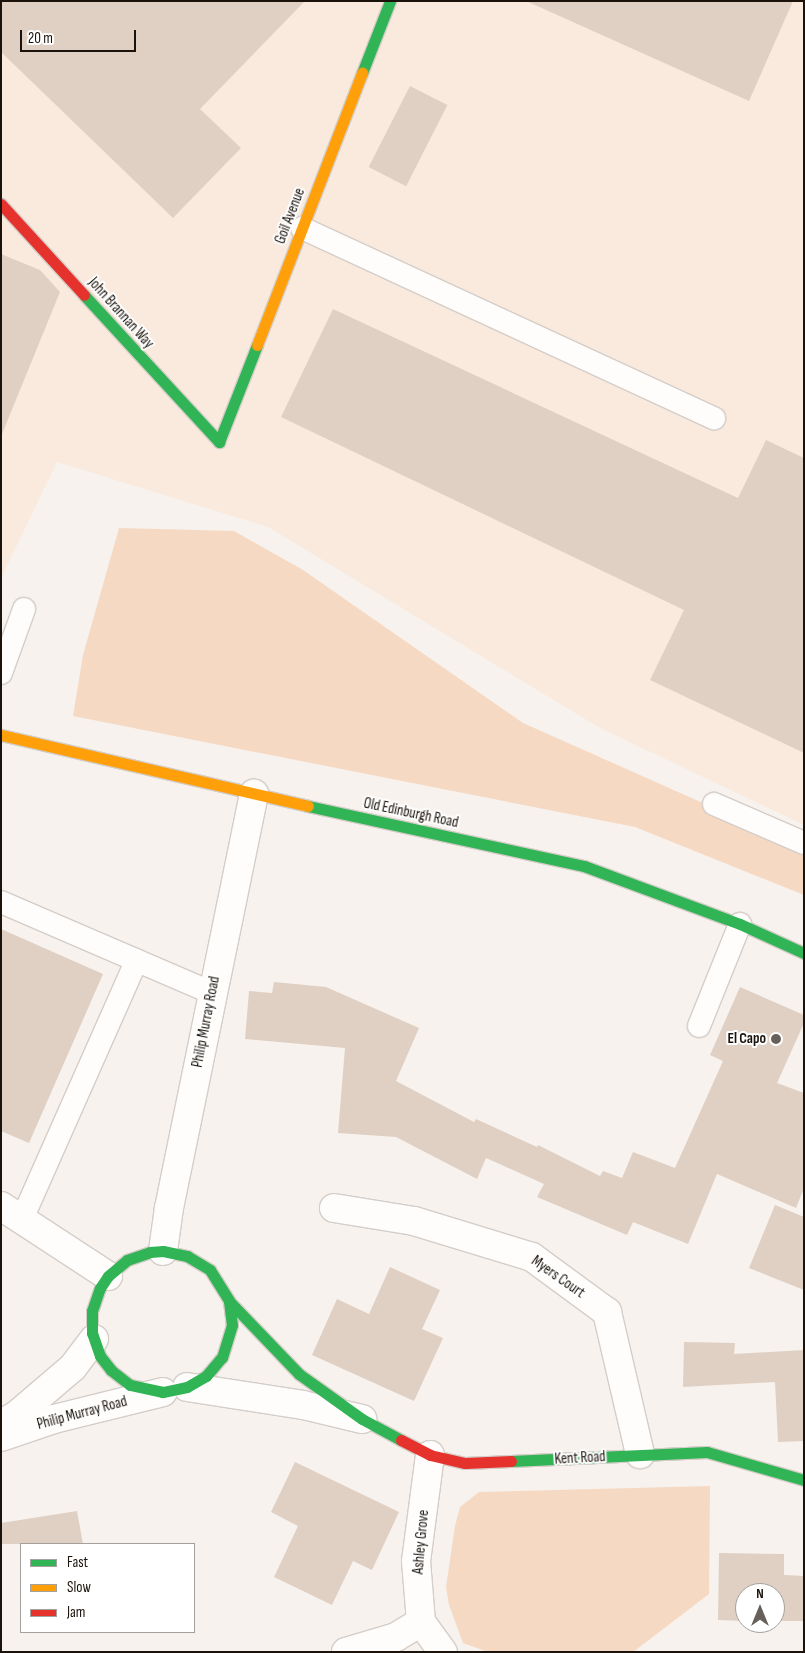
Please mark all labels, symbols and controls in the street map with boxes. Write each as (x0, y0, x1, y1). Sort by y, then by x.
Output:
scale bar (22, 20, 139, 52)
text: 20 m (28, 29, 53, 48)
street label: Goil Avenue (271, 186, 309, 246)
street label: John Brannan Way (84, 274, 158, 352)
street label: Old Edinburgh Road (362, 794, 460, 832)
street label: Philip Murray Road (188, 975, 224, 1069)
place label: El Capo (727, 1030, 766, 1048)
marker: El Capo (770, 1033, 782, 1045)
street label: Myers Court (528, 1252, 588, 1302)
street label: Philip Murray Road (35, 1392, 129, 1434)
street label: Kent Road (554, 1448, 606, 1468)
street label: Ashley Grove (409, 1509, 433, 1575)
legend (20, 1543, 195, 1633)
text: Fast (67, 1553, 88, 1572)
text: Slow (67, 1578, 91, 1597)
north arrow (735, 1583, 785, 1633)
text: N (756, 1585, 764, 1602)
text: Jam (67, 1603, 85, 1622)

